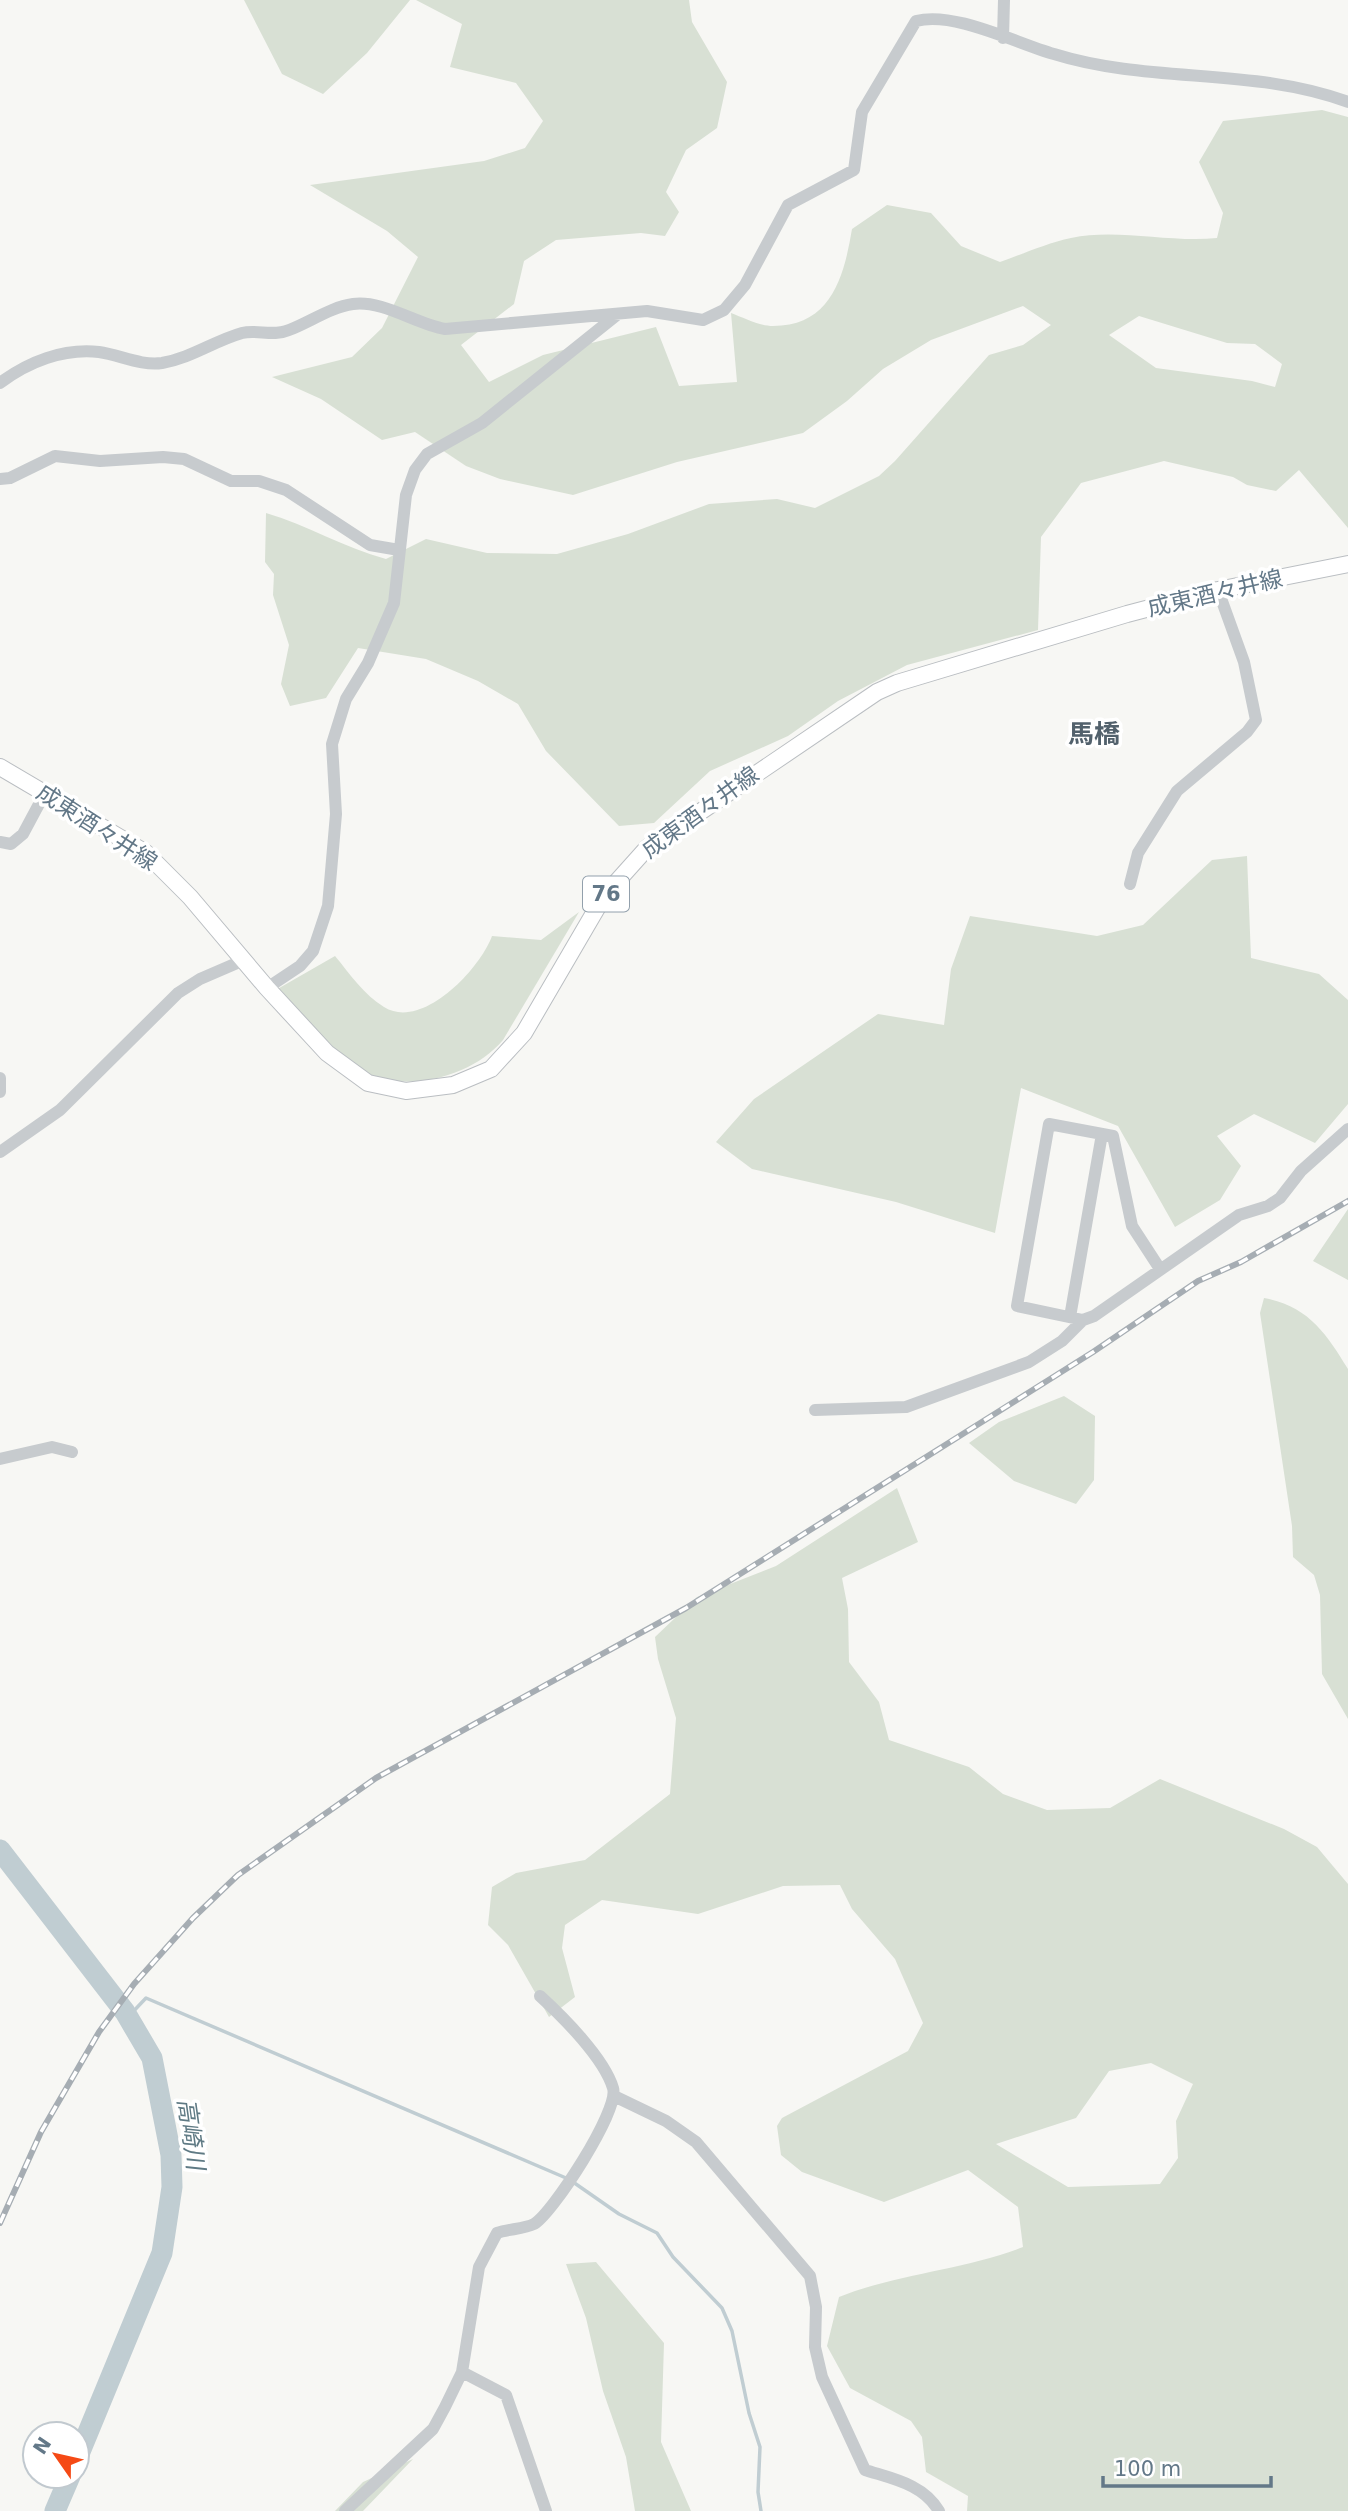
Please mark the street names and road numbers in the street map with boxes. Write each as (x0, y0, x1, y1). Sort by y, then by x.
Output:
street label: 成東酒々井線 (1145, 565, 1285, 621)
street label: 成東酒々井線 (637, 761, 763, 863)
street label: 成東酒々井線 (32, 779, 162, 875)
road number: 76 (583, 876, 629, 912)

